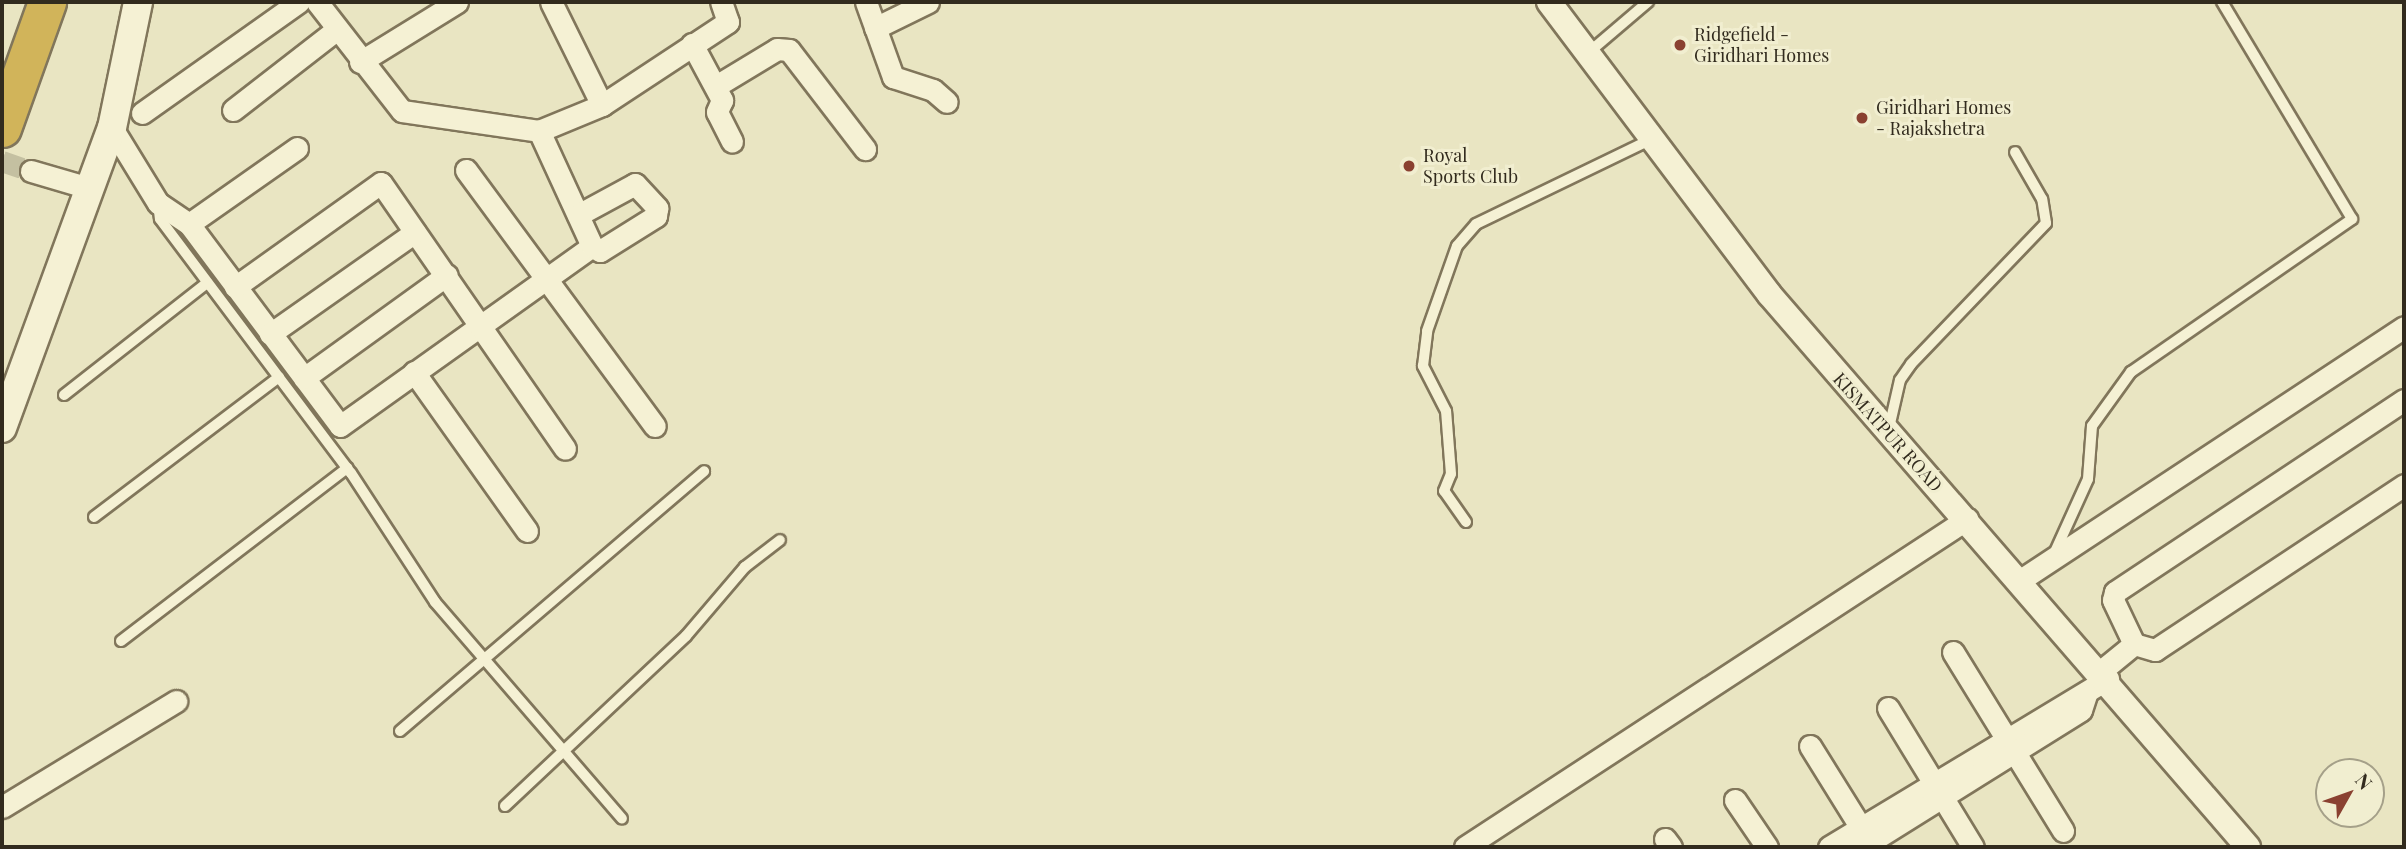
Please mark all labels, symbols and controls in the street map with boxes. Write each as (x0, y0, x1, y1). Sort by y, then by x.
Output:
place label: Ridgefield - Giridhari Homes (1694, 24, 1829, 66)
marker: Ridgefield - Giridhari Homes (1672, 37, 1688, 53)
place label: Giridhari Homes - Rajakshetra (1876, 97, 2011, 140)
marker: Giridhari Homes - Rajakshetra (1854, 110, 1870, 126)
place label: Royal Sports Club (1423, 145, 1518, 188)
marker: Royal Sports Club (1401, 158, 1417, 174)
street label: KISMATPUR ROAD (1829, 368, 1947, 496)
north arrow (2315, 758, 2385, 828)
text: N (2350, 767, 2379, 794)

